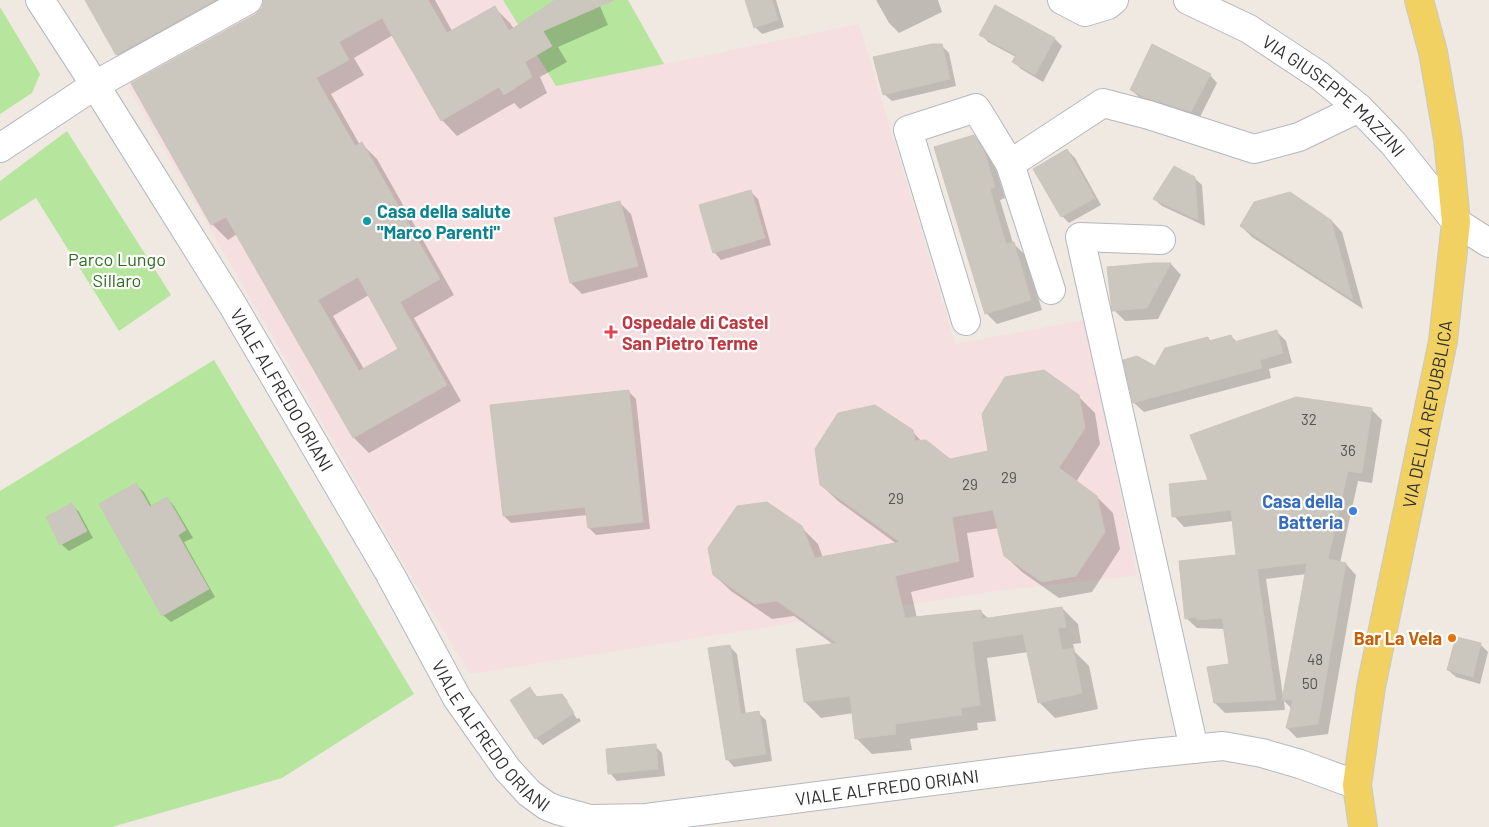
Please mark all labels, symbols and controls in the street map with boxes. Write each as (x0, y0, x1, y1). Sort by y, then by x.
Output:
street label: VIA GIUSEPPE MAZZINI (1258, 30, 1410, 161)
place label: Casa della salute "Marco Parenti" (377, 200, 511, 243)
marker: Casa della salute "Marco Parenti" (361, 215, 373, 227)
park label: Parco Lungo Sillaro (68, 248, 166, 291)
street label: VIALE ALFREDO ORIANI (226, 304, 338, 475)
place label: Ospedale di Castel San Pietro Terme (622, 311, 768, 354)
street label: VIA DELLA REPUBBLICA (1398, 319, 1456, 510)
marker: Ospedale di Castel San Pietro Terme (604, 325, 618, 339)
house number: 32 (1301, 410, 1317, 428)
house number: 36 (1340, 441, 1356, 459)
house number: 29 (1001, 468, 1017, 486)
house number: 29 (962, 475, 978, 493)
house number: 29 (888, 489, 904, 507)
place label: Casa della Batteria (1262, 490, 1343, 533)
marker: Casa della Batteria (1347, 505, 1359, 517)
place label: Bar La Vela (1354, 627, 1442, 649)
marker: Bar La Vela (1446, 632, 1458, 644)
house number: 48 (1307, 650, 1323, 668)
street label: VIALE ALFREDO ORIANI (427, 656, 555, 816)
house number: 50 (1302, 674, 1318, 692)
street label: VIALE ALFREDO ORIANI (794, 764, 980, 810)

